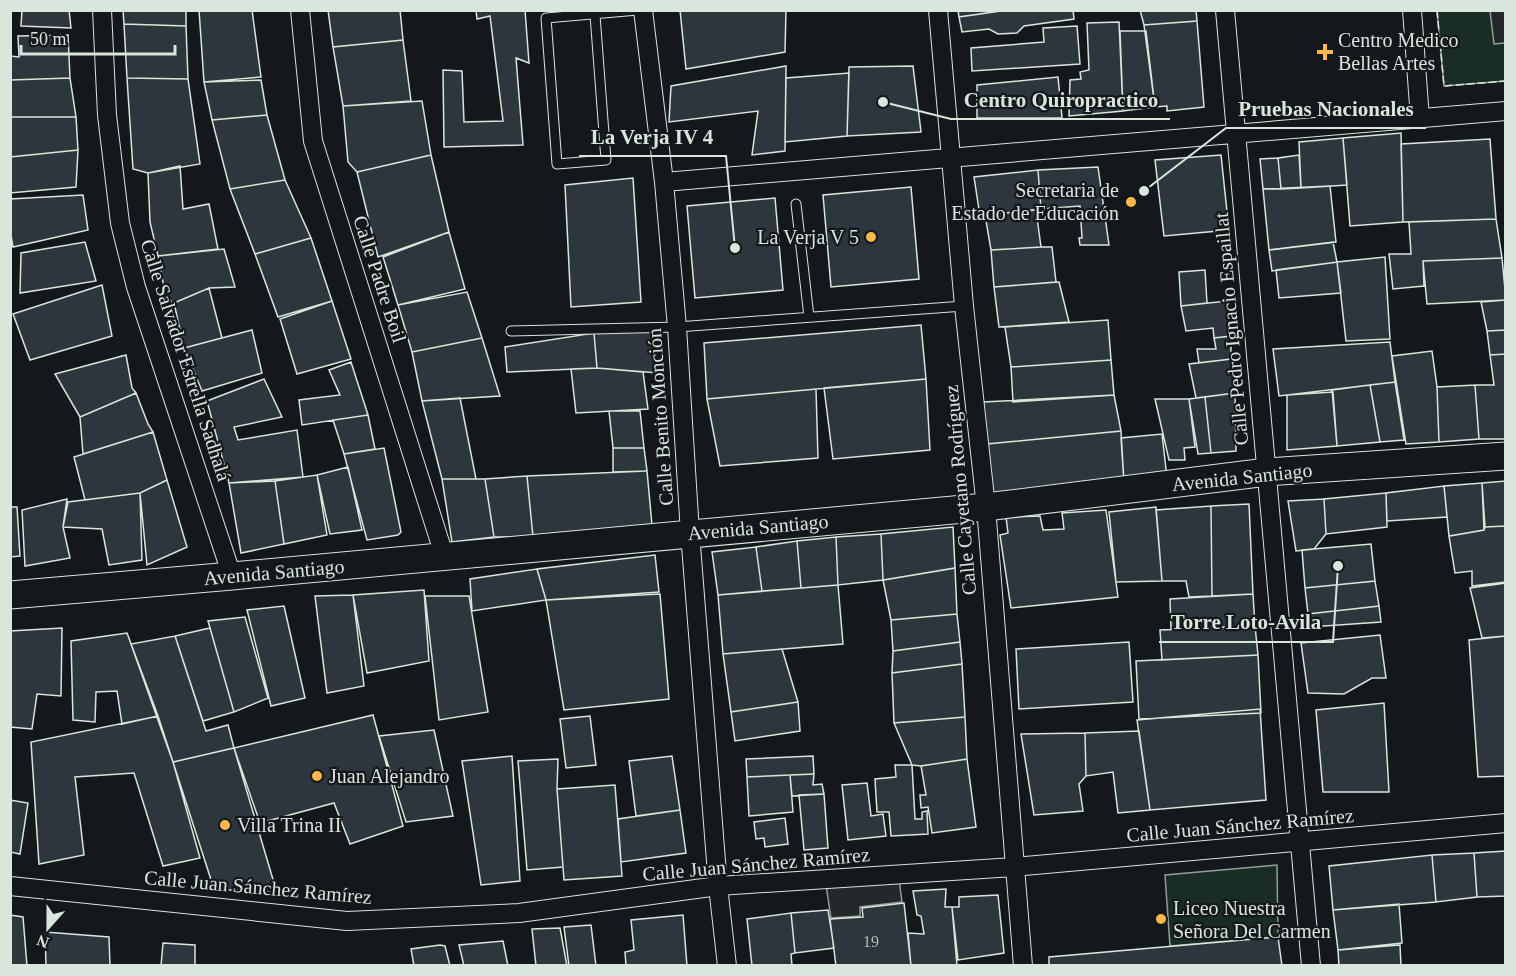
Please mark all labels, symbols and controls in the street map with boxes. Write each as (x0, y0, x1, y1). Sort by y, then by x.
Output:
scale bar (21, 18, 176, 56)
text: 50 m (30, 29, 67, 49)
place label: Centro Medico Bellas Artes (1338, 29, 1459, 74)
marker: Centro Medico Bellas Artes (1316, 43, 1334, 61)
callout: Centro Quiropractico (951, 80, 1170, 119)
text: Centro Quiropractico (964, 88, 1158, 112)
callout: Pruebas Nacionales (1226, 89, 1426, 128)
text: Pruebas Nacionales (1238, 97, 1414, 121)
callout: La Verja IV 4 (579, 117, 726, 156)
text: La Verja IV 4 (591, 125, 714, 149)
place label: Secretaria de Estado de Educación (951, 179, 1119, 224)
marker: Secretaria de Estado de Educación (1124, 195, 1138, 209)
street label: Calle Pedro Ignacio Espaillat (1210, 211, 1253, 446)
street label: Calle Padre Boil (349, 213, 411, 346)
place label: La Verja V 5 (757, 226, 859, 249)
marker: La Verja V 5 (864, 230, 878, 244)
street label: Calle Salvador Estrella Sadhalá (136, 236, 236, 484)
street label: Calle Benito Monción (643, 328, 677, 506)
street label: Calle Cayetano Rodríguez (940, 384, 981, 596)
street label: Avenida Santiago (1171, 459, 1314, 496)
street label: Avenida Santiago (687, 510, 829, 545)
street label: Avenida Santiago (203, 555, 345, 590)
callout: Torre Loto-Avila (1159, 603, 1333, 642)
text: Torre Loto-Avila (1171, 610, 1322, 634)
place label: Juan Alejandro (329, 765, 450, 788)
marker: Juan Alejandro (310, 769, 324, 783)
street label: Calle Juan Sánchez Ramírez (1125, 804, 1355, 846)
place label: Villa Trina II (237, 814, 341, 836)
marker: Villa Trina II (218, 818, 232, 832)
street label: Calle Juan Sánchez Ramírez (641, 843, 871, 885)
street label: Calle Juan Sánchez Ramírez (143, 866, 373, 908)
place label: Liceo Nuestra Señora Del Carmen (1173, 897, 1331, 942)
north arrow (18, 898, 78, 958)
marker: Liceo Nuestra Señora Del Carmen (1154, 912, 1168, 926)
text: N (34, 931, 51, 952)
house number: 19 (863, 933, 879, 950)

